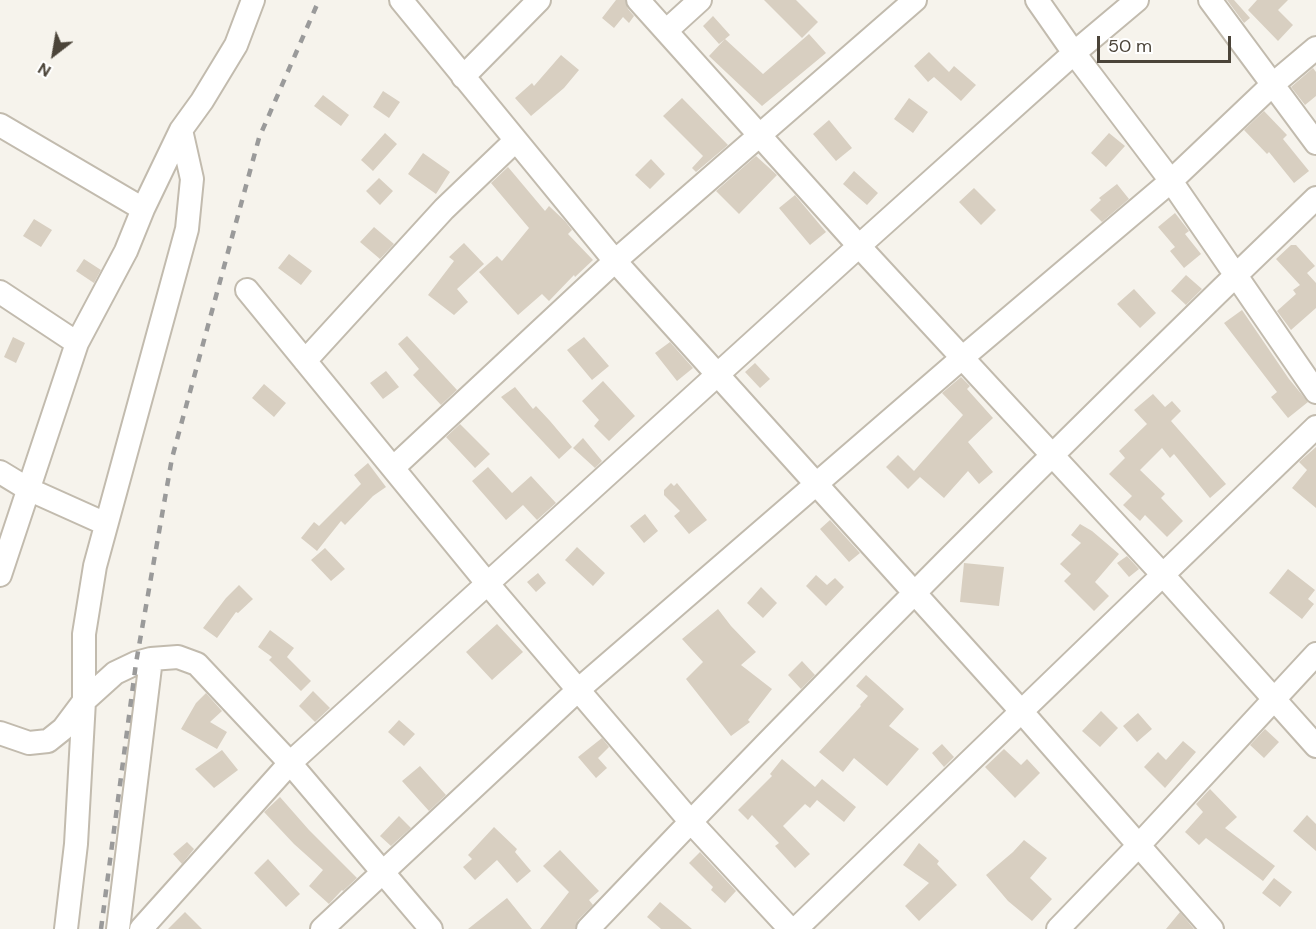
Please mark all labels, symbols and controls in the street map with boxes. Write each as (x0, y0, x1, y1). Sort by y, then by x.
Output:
north arrow (24, 24, 84, 84)
scale bar (1100, 24, 1234, 62)
text: 50 m (1108, 34, 1152, 58)
text: N (34, 58, 55, 82)

